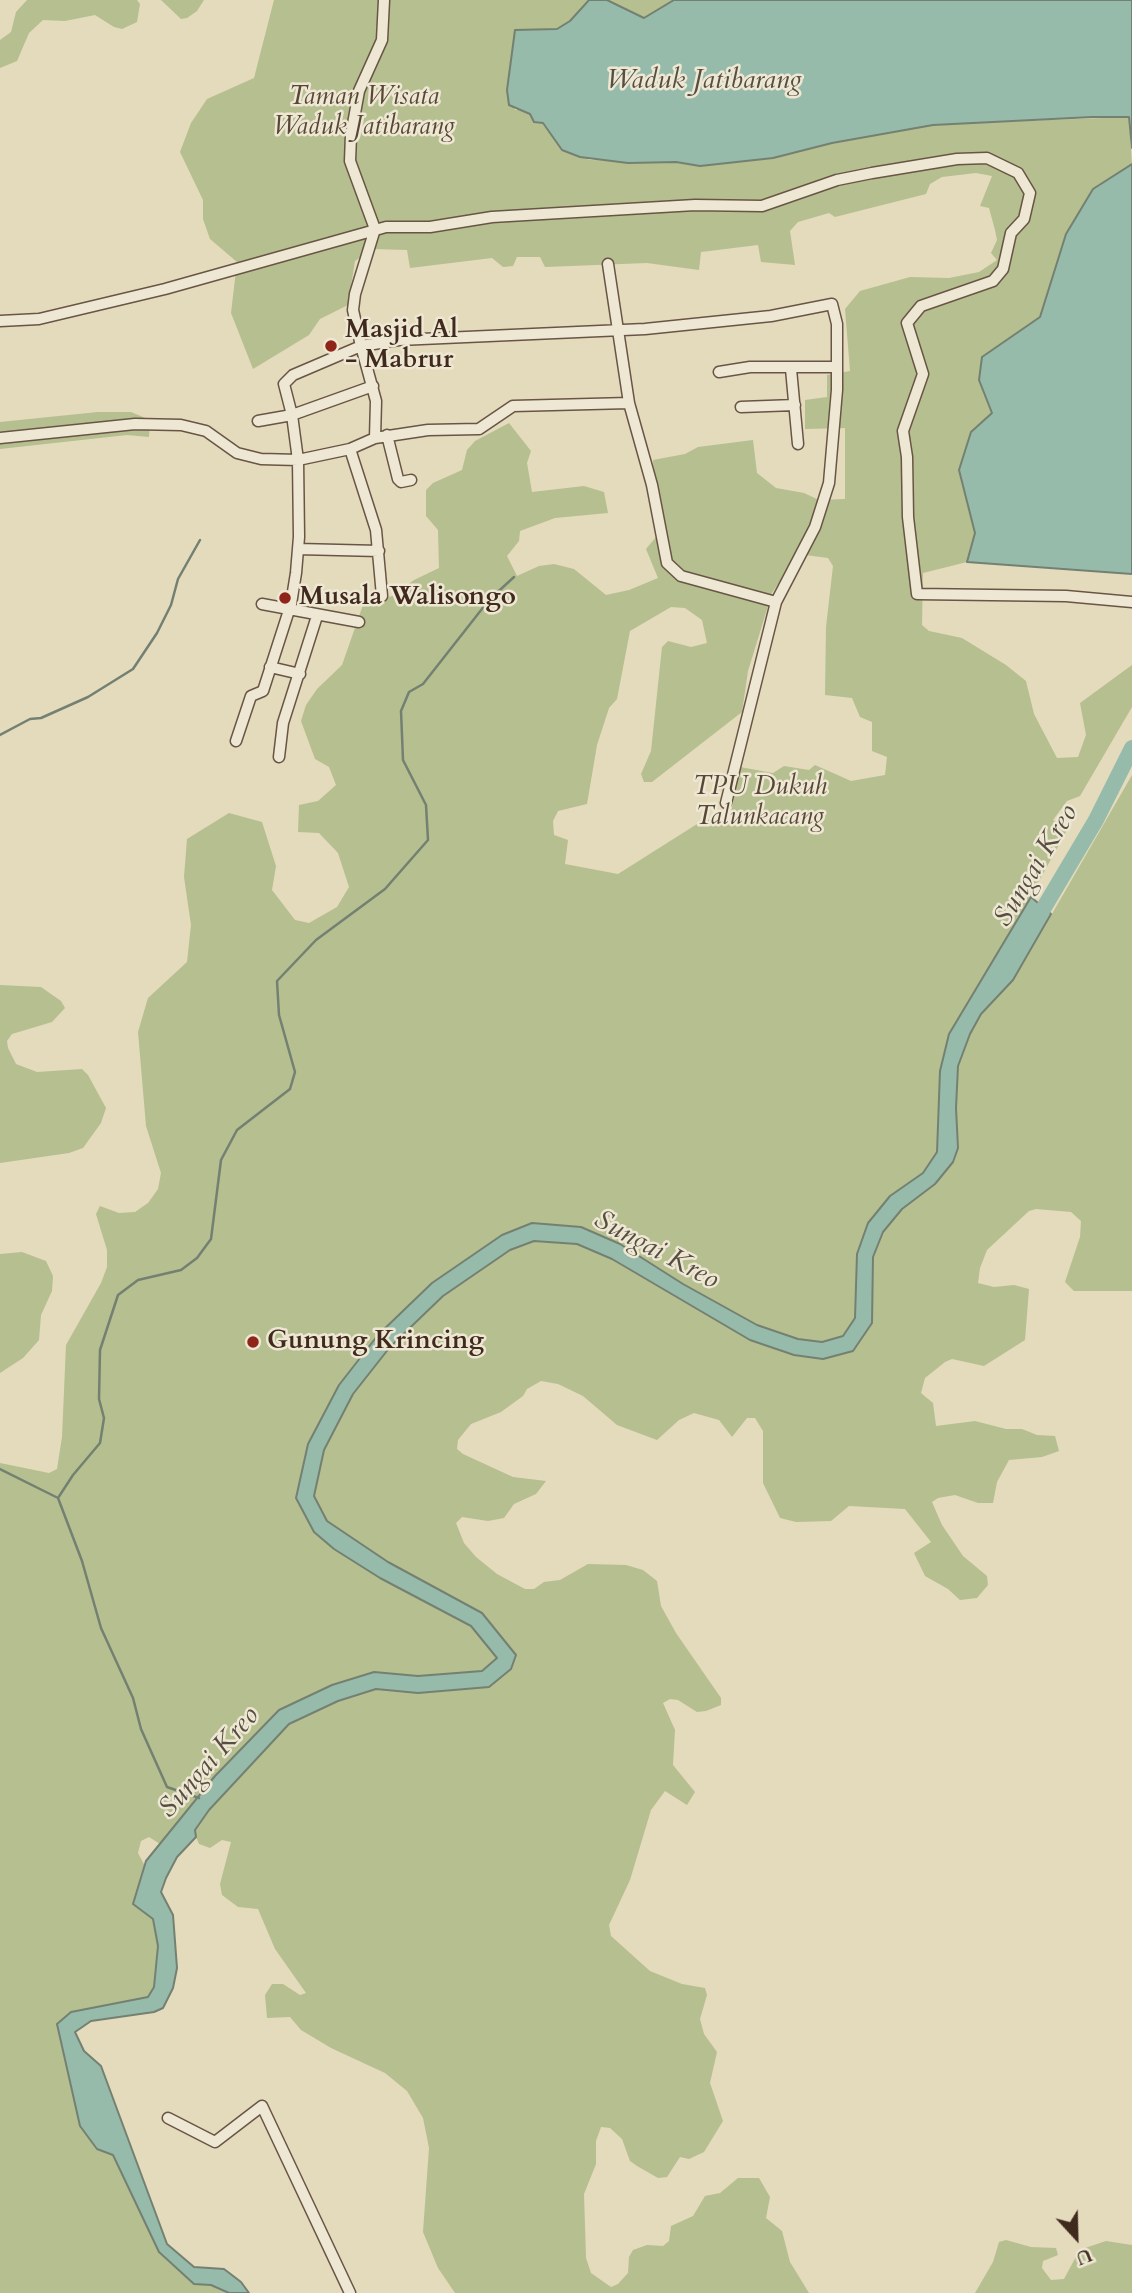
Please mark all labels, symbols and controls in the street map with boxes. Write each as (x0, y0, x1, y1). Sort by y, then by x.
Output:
water label: Waduk Jatibarang (606, 65, 802, 99)
park label: Taman Wisata Waduk Jatibarang (273, 82, 455, 144)
place label: Masjid Al - Mabrur (345, 315, 458, 376)
marker: Masjid Al - Mabrur (323, 338, 339, 354)
place label: Musala Walisongo (299, 582, 516, 614)
marker: Musala Walisongo (277, 590, 293, 606)
park label: TPU Dukuh Talunkacang (693, 772, 827, 834)
water label: Sungai Kreo (987, 799, 1087, 933)
water label: Sungai Kreo (588, 1204, 724, 1298)
place label: Gunung Krincing (267, 1326, 484, 1358)
marker: Gunung Krincing (245, 1334, 261, 1350)
water label: Sungai Kreo (153, 1700, 267, 1826)
north arrow (1041, 2202, 1111, 2272)
text: U (1072, 2242, 1096, 2271)

